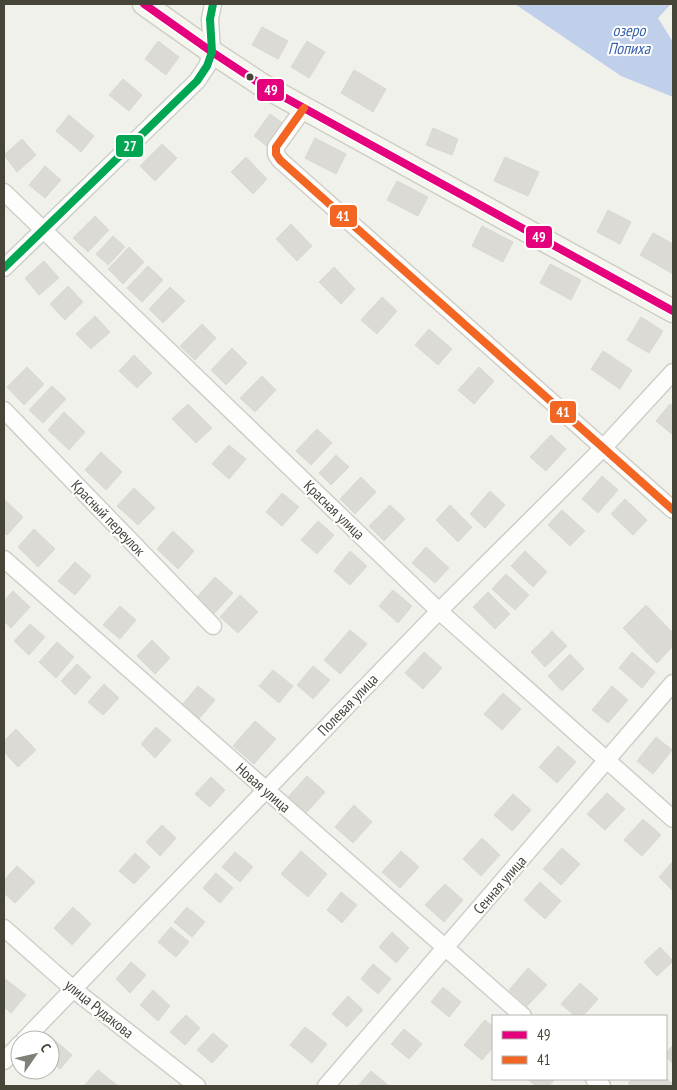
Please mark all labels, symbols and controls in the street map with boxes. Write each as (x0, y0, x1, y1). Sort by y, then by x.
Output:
water label: озеро Попиха (608, 20, 652, 58)
unlabelled marker (245, 72, 255, 82)
line badge: 49 (256, 78, 285, 102)
text: 49 (264, 81, 278, 99)
line badge: 27 (115, 134, 144, 158)
text: 27 (123, 137, 137, 155)
line badge: 41 (329, 204, 358, 228)
text: 41 (336, 207, 350, 225)
line badge: 49 (525, 225, 553, 249)
text: 49 (532, 228, 546, 246)
line badge: 41 (549, 400, 577, 424)
text: 41 (556, 403, 570, 421)
street label: Красный переулок (67, 476, 150, 560)
street label: Красная улица (300, 476, 369, 543)
street label: Полевая улица (314, 670, 382, 739)
street label: Новая улица (232, 759, 295, 817)
street label: Сенная улица (469, 852, 530, 918)
street label: улица Рудакова (61, 975, 138, 1042)
legend (492, 1015, 667, 1080)
text: 49 (537, 1025, 551, 1044)
north arrow (10, 1030, 60, 1080)
text: С (37, 1040, 55, 1056)
text: 41 (537, 1050, 551, 1069)

